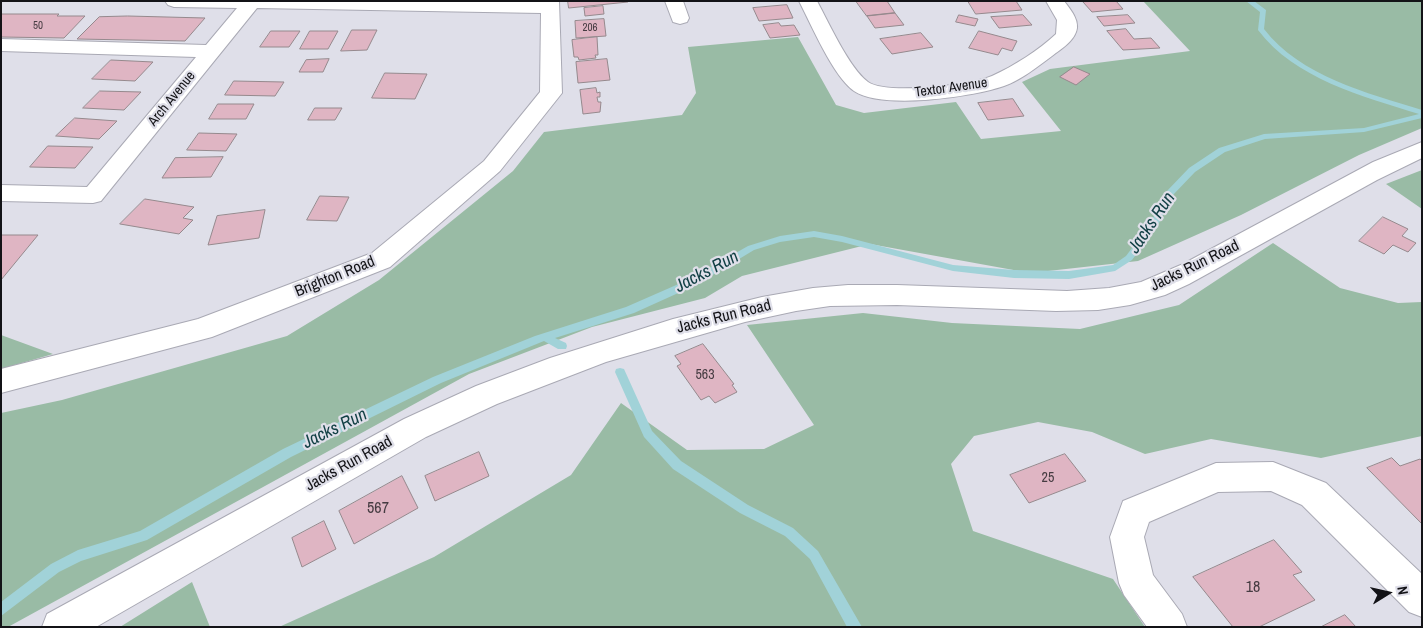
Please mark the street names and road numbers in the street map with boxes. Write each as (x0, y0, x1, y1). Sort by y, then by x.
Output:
street label: Arch Avenue (145, 68, 199, 130)
street label: Textor Avenue (914, 75, 988, 101)
street label: Jacks Run Road (1148, 236, 1242, 296)
street label: Brighton Road (292, 252, 378, 302)
street label: Jacks Run Road (675, 296, 773, 338)
street label: Jacks Run Road (302, 432, 396, 496)

